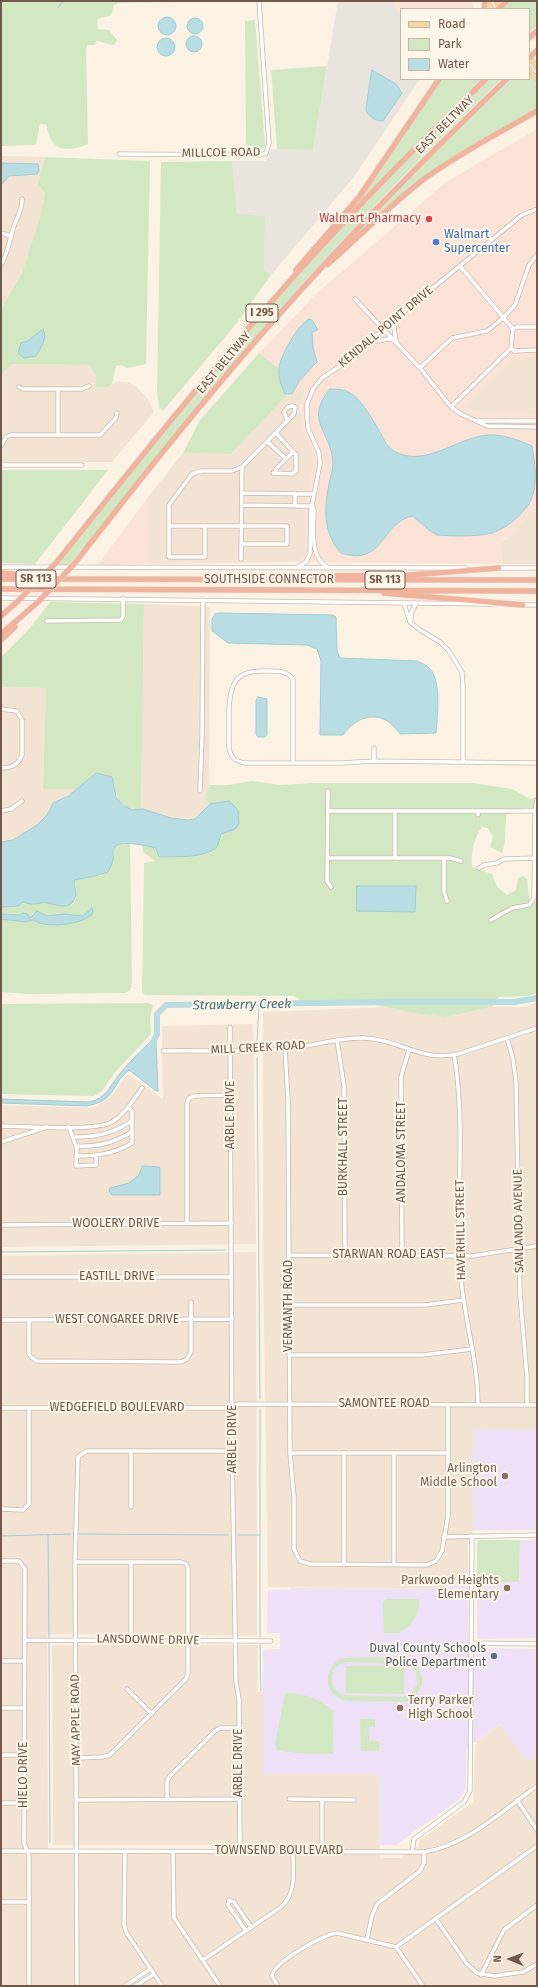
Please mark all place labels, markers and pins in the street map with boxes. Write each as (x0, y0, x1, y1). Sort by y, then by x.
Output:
place label: Walmart Pharmacy (319, 212, 421, 226)
marker: Walmart Pharmacy (424, 214, 434, 224)
place label: Walmart Supercenter (444, 228, 510, 256)
marker: Walmart Supercenter (431, 237, 441, 247)
place label: Arlington Middle School (420, 1462, 497, 1490)
marker: Arlington Middle School (500, 1471, 510, 1481)
place label: Parkwood Heights Elementary (401, 1574, 499, 1602)
marker: Parkwood Heights Elementary (502, 1583, 512, 1593)
place label: Duval County Schools Police Department (369, 1642, 486, 1670)
marker: Duval County Schools Police Department (489, 1651, 499, 1661)
place label: Terry Parker High School (408, 1694, 473, 1722)
marker: Terry Parker High School (395, 1703, 405, 1713)

